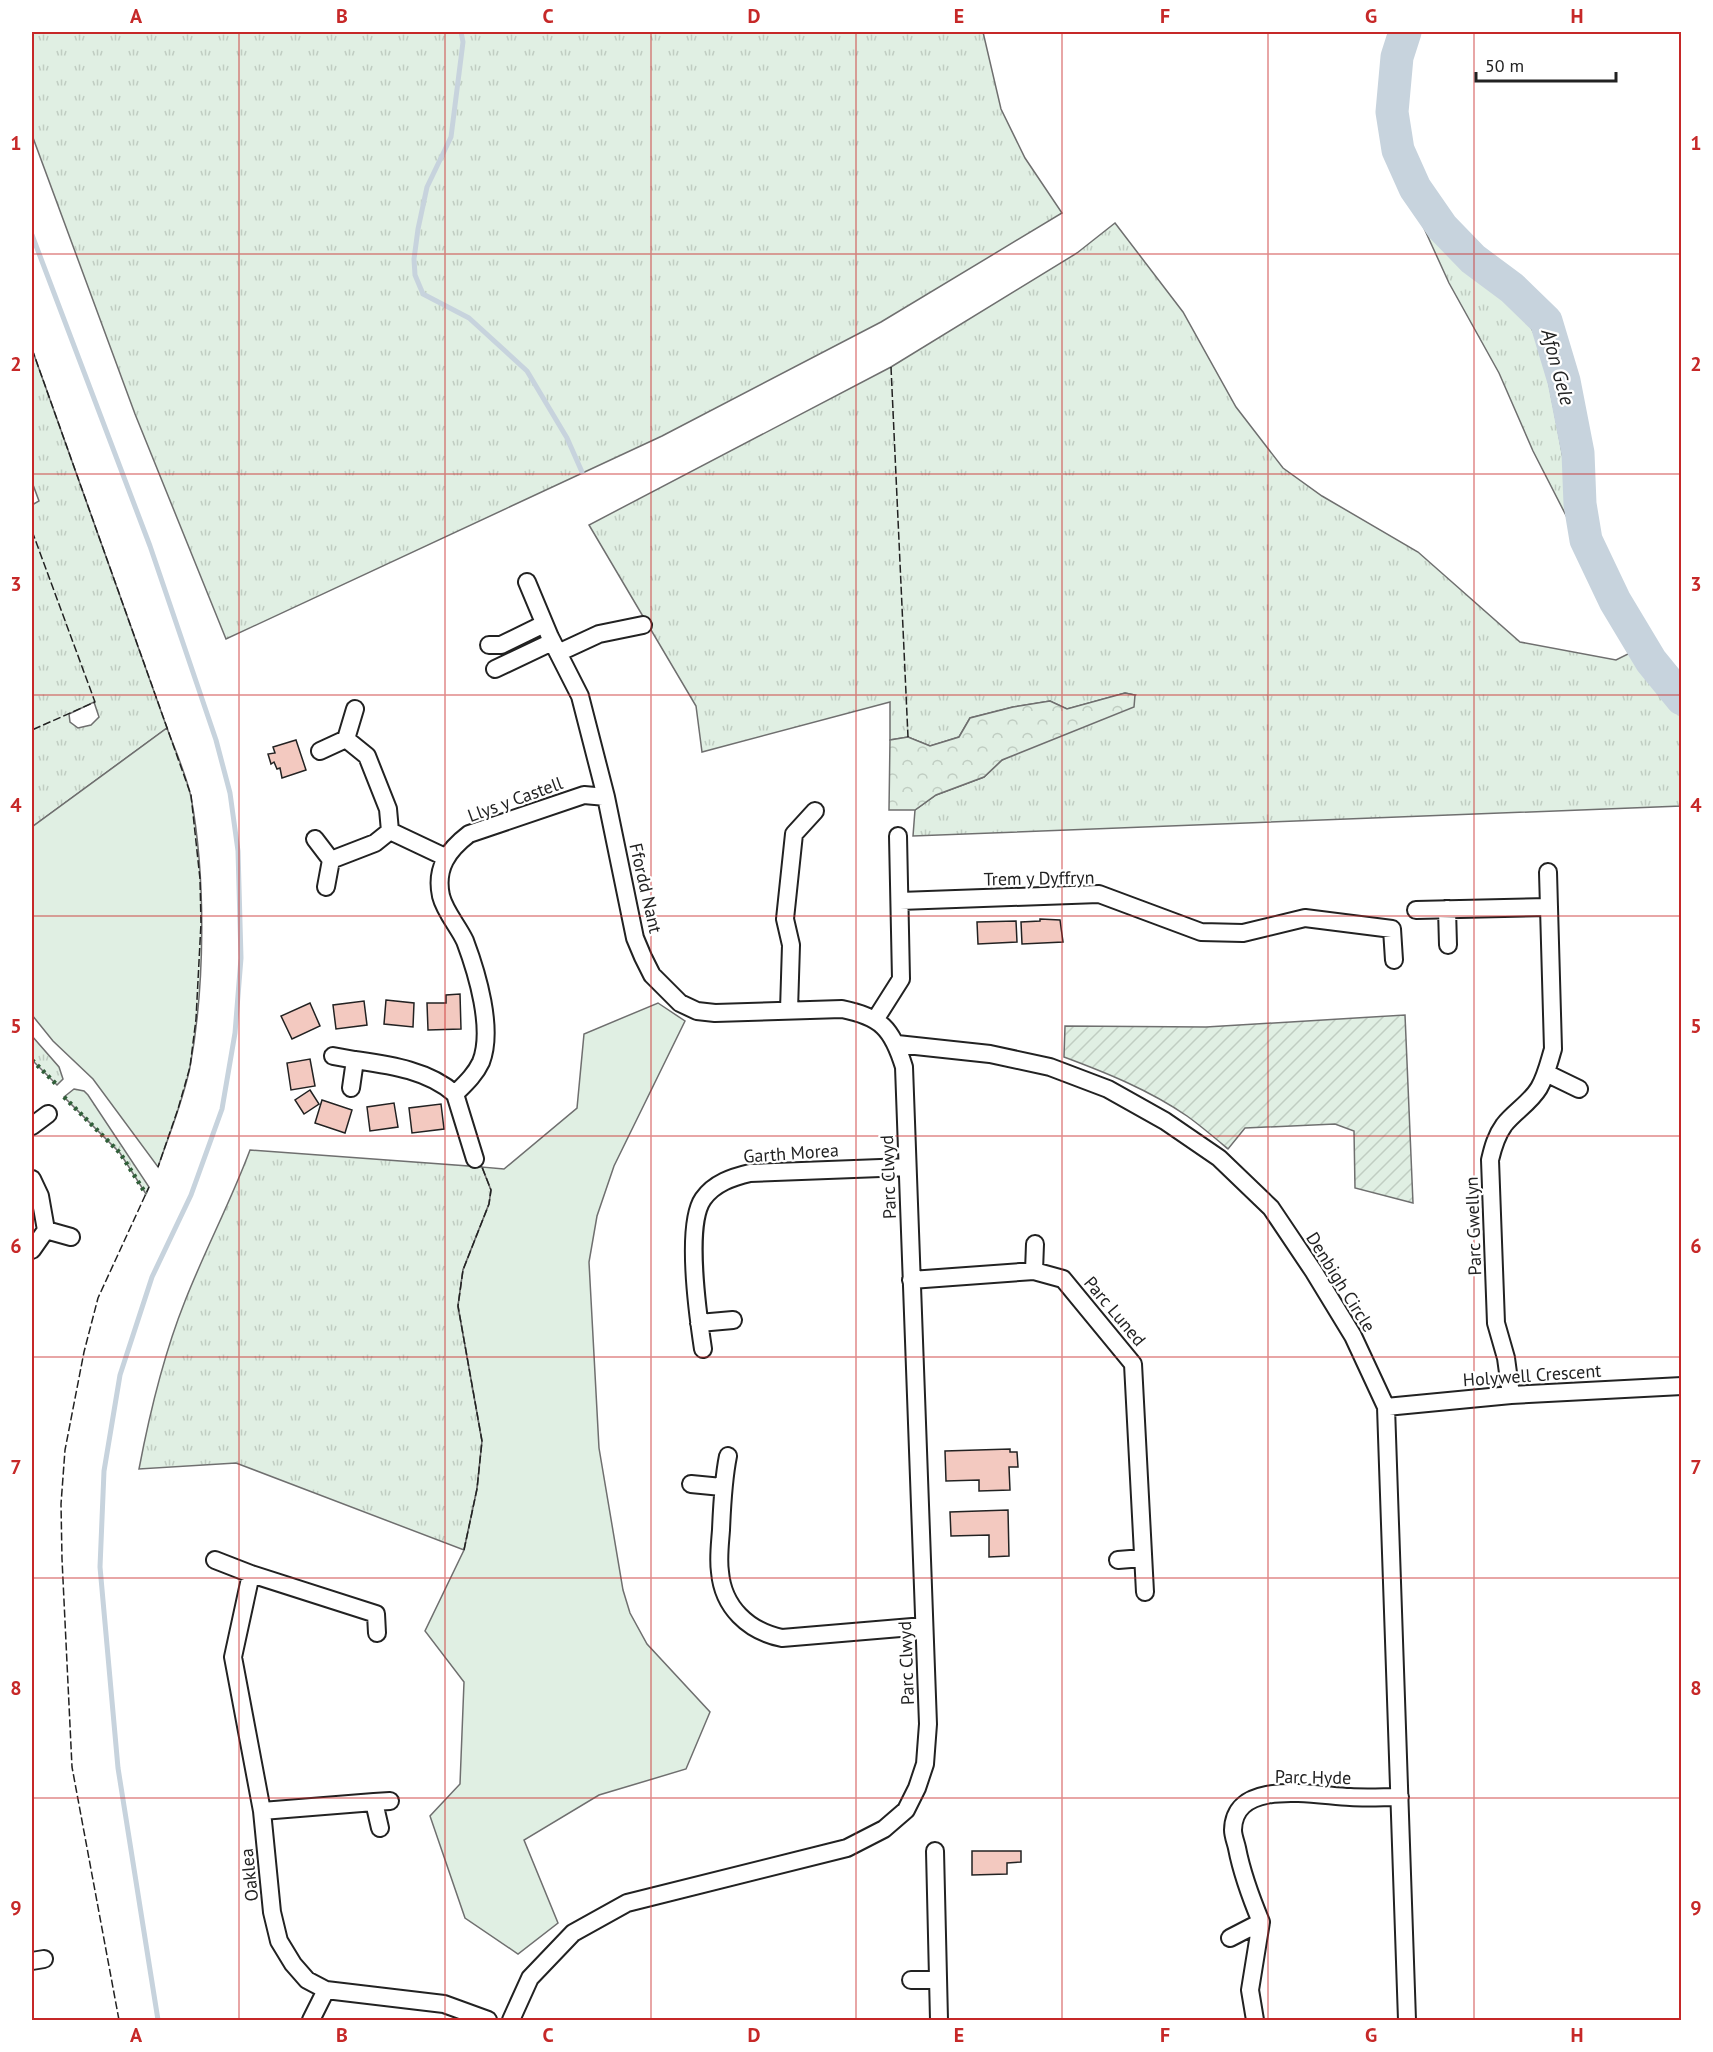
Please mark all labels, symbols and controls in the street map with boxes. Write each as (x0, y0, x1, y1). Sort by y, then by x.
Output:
text: A (130, 3, 143, 29)
text: B (336, 3, 348, 29)
text: C (542, 3, 554, 29)
text: D (748, 3, 761, 29)
text: E (954, 3, 964, 29)
text: F (1160, 3, 1170, 29)
text: G (1365, 3, 1377, 29)
text: H (1570, 3, 1584, 29)
scale bar (1476, 45, 1616, 83)
text: 50 m (1485, 54, 1524, 77)
text: 1 (10, 130, 22, 156)
text: 1 (1690, 130, 1702, 156)
water label: Afon Gele (1535, 325, 1581, 409)
text: 2 (10, 351, 22, 377)
text: 2 (1690, 351, 1702, 377)
text: 3 (10, 571, 22, 597)
text: 3 (1690, 571, 1702, 597)
street label: Llys y Castell (464, 771, 566, 827)
text: 4 (10, 792, 22, 818)
text: 4 (1690, 792, 1702, 818)
street label: Ffordd Nant (624, 841, 668, 935)
street label: Trem y Dyffryn (983, 866, 1095, 890)
text: 5 (10, 1013, 22, 1039)
text: 5 (1690, 1013, 1702, 1039)
street label: Parc Clwyd (875, 1135, 901, 1219)
street label: Garth Morea (743, 1138, 839, 1168)
street label: Parc Gwellyn (1460, 1176, 1486, 1276)
street label: Denbigh Circle (1301, 1228, 1381, 1336)
text: 6 (10, 1233, 22, 1259)
text: 6 (1690, 1233, 1702, 1259)
street label: Parc Luned (1079, 1271, 1151, 1351)
street label: Holywell Crescent (1462, 1359, 1602, 1391)
text: 7 (10, 1454, 22, 1480)
text: 7 (1690, 1454, 1702, 1480)
street label: Parc Clwyd (893, 1621, 919, 1705)
text: 8 (10, 1675, 22, 1701)
text: 8 (1690, 1675, 1702, 1701)
street label: Parc Hyde (1275, 1765, 1351, 1789)
street label: Oaklea (235, 1847, 263, 1903)
text: 9 (10, 1895, 22, 1921)
text: 9 (1690, 1895, 1702, 1921)
text: A (130, 2022, 143, 2048)
text: B (336, 2022, 348, 2048)
text: C (542, 2022, 554, 2048)
text: D (748, 2022, 761, 2048)
text: E (954, 2022, 964, 2048)
text: F (1160, 2022, 1170, 2048)
text: G (1365, 2022, 1377, 2048)
text: H (1570, 2022, 1584, 2048)

